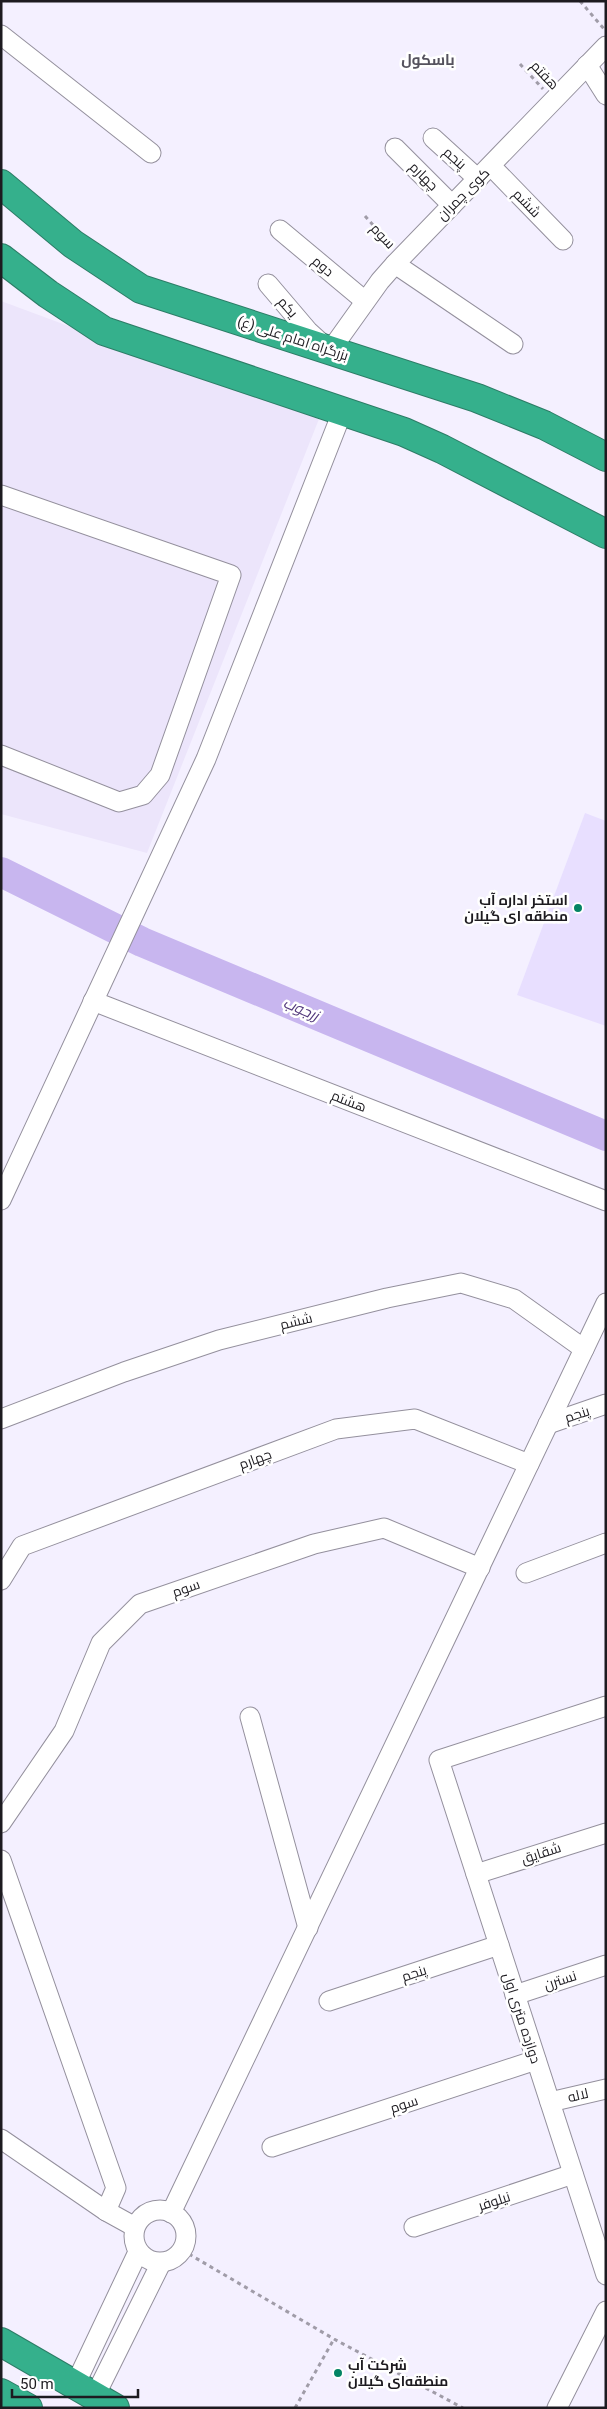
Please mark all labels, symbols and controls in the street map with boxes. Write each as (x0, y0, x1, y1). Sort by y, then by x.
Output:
district label: باسکول (401, 51, 455, 69)
street label: هفتم (526, 57, 562, 94)
street label: پنجم (439, 144, 470, 174)
street label: چهارم (405, 158, 442, 195)
street label: کوی چمران (434, 165, 494, 225)
street label: ششم (508, 186, 544, 222)
street label: سوم (366, 220, 399, 253)
street label: دوم (308, 252, 337, 281)
street label: یکم (273, 293, 301, 322)
street label: بزرگراه امام علی (ع) (235, 313, 350, 365)
place label: استخر اداره آب منطقه ای گیلان (464, 892, 568, 924)
marker: استخر اداره آب منطقه ای گیلان (572, 902, 584, 914)
water label: زرجوب (281, 994, 323, 1025)
street label: هشتم (328, 1087, 369, 1117)
street label: ششم (278, 1309, 314, 1335)
street label: پنجم (562, 1402, 592, 1427)
street label: چهارم (236, 1446, 274, 1474)
street label: سوم (170, 1576, 203, 1602)
street label: شقایق (519, 1839, 563, 1868)
street label: پنجم (399, 1961, 429, 1986)
street label: نسترن (542, 1967, 578, 1993)
street label: دوازده متری اول (499, 1971, 544, 2066)
street label: لاله (566, 2085, 590, 2105)
street label: سوم (388, 2092, 421, 2118)
street label: نیلوفر (475, 2188, 512, 2214)
place label: شرکت آب منطقه‌ای گیلان (348, 2357, 448, 2389)
scale bar (12, 2366, 139, 2398)
marker: شرکت آب منطقه‌ای گیلان (332, 2367, 344, 2379)
text: 50 m (20, 2375, 54, 2393)

